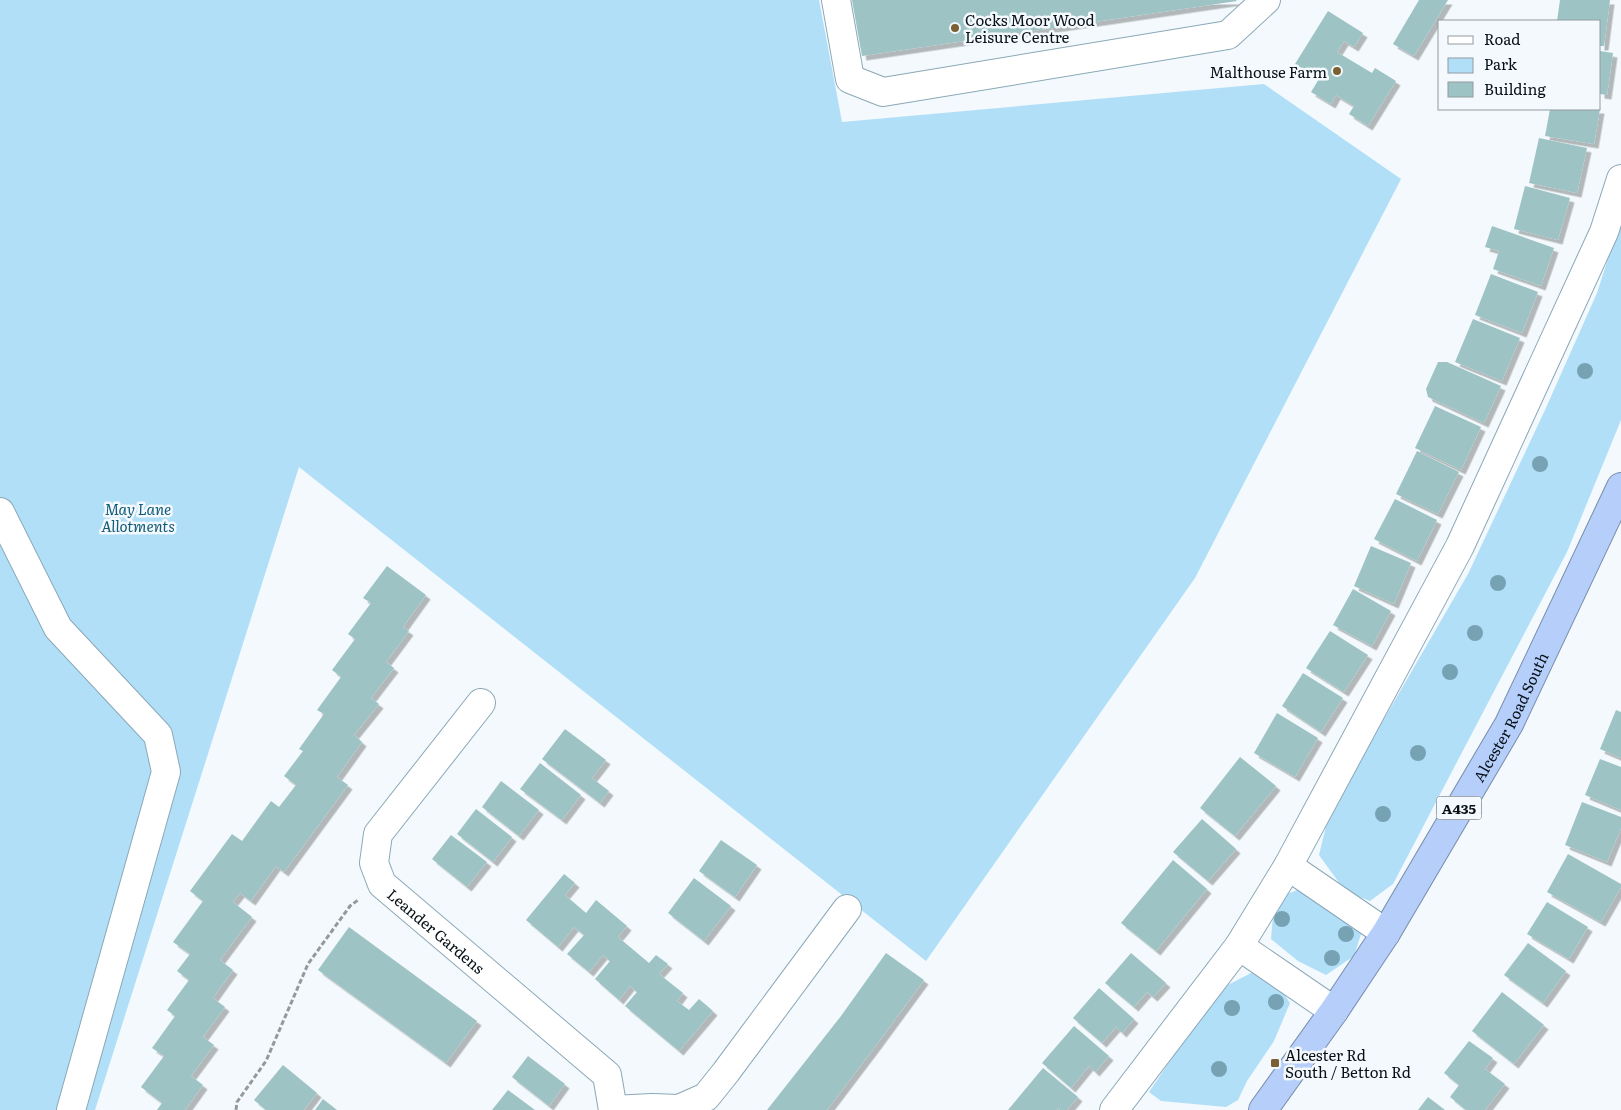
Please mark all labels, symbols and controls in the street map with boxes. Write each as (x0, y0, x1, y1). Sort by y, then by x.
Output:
place label: Cocks Moor Wood Leisure Centre (965, 8, 1095, 48)
legend (1438, 20, 1601, 110)
marker: Cocks Moor Wood Leisure Centre (949, 22, 961, 34)
text: Road (1484, 27, 1520, 50)
text: Park (1484, 52, 1518, 75)
place label: Malthouse Farm (1209, 60, 1327, 83)
marker: Malthouse Farm (1331, 65, 1343, 77)
text: Building (1484, 77, 1546, 100)
park label: May Lane Allotments (101, 497, 175, 537)
street label: Alcester Road South (1466, 648, 1553, 786)
road number: A435 (1436, 796, 1482, 820)
street label: Leander Gardens (383, 882, 490, 979)
place label: Alcester Rd South / Betton Rd (1285, 1043, 1411, 1083)
marker: Alcester Rd South / Betton Rd (1269, 1057, 1281, 1069)

